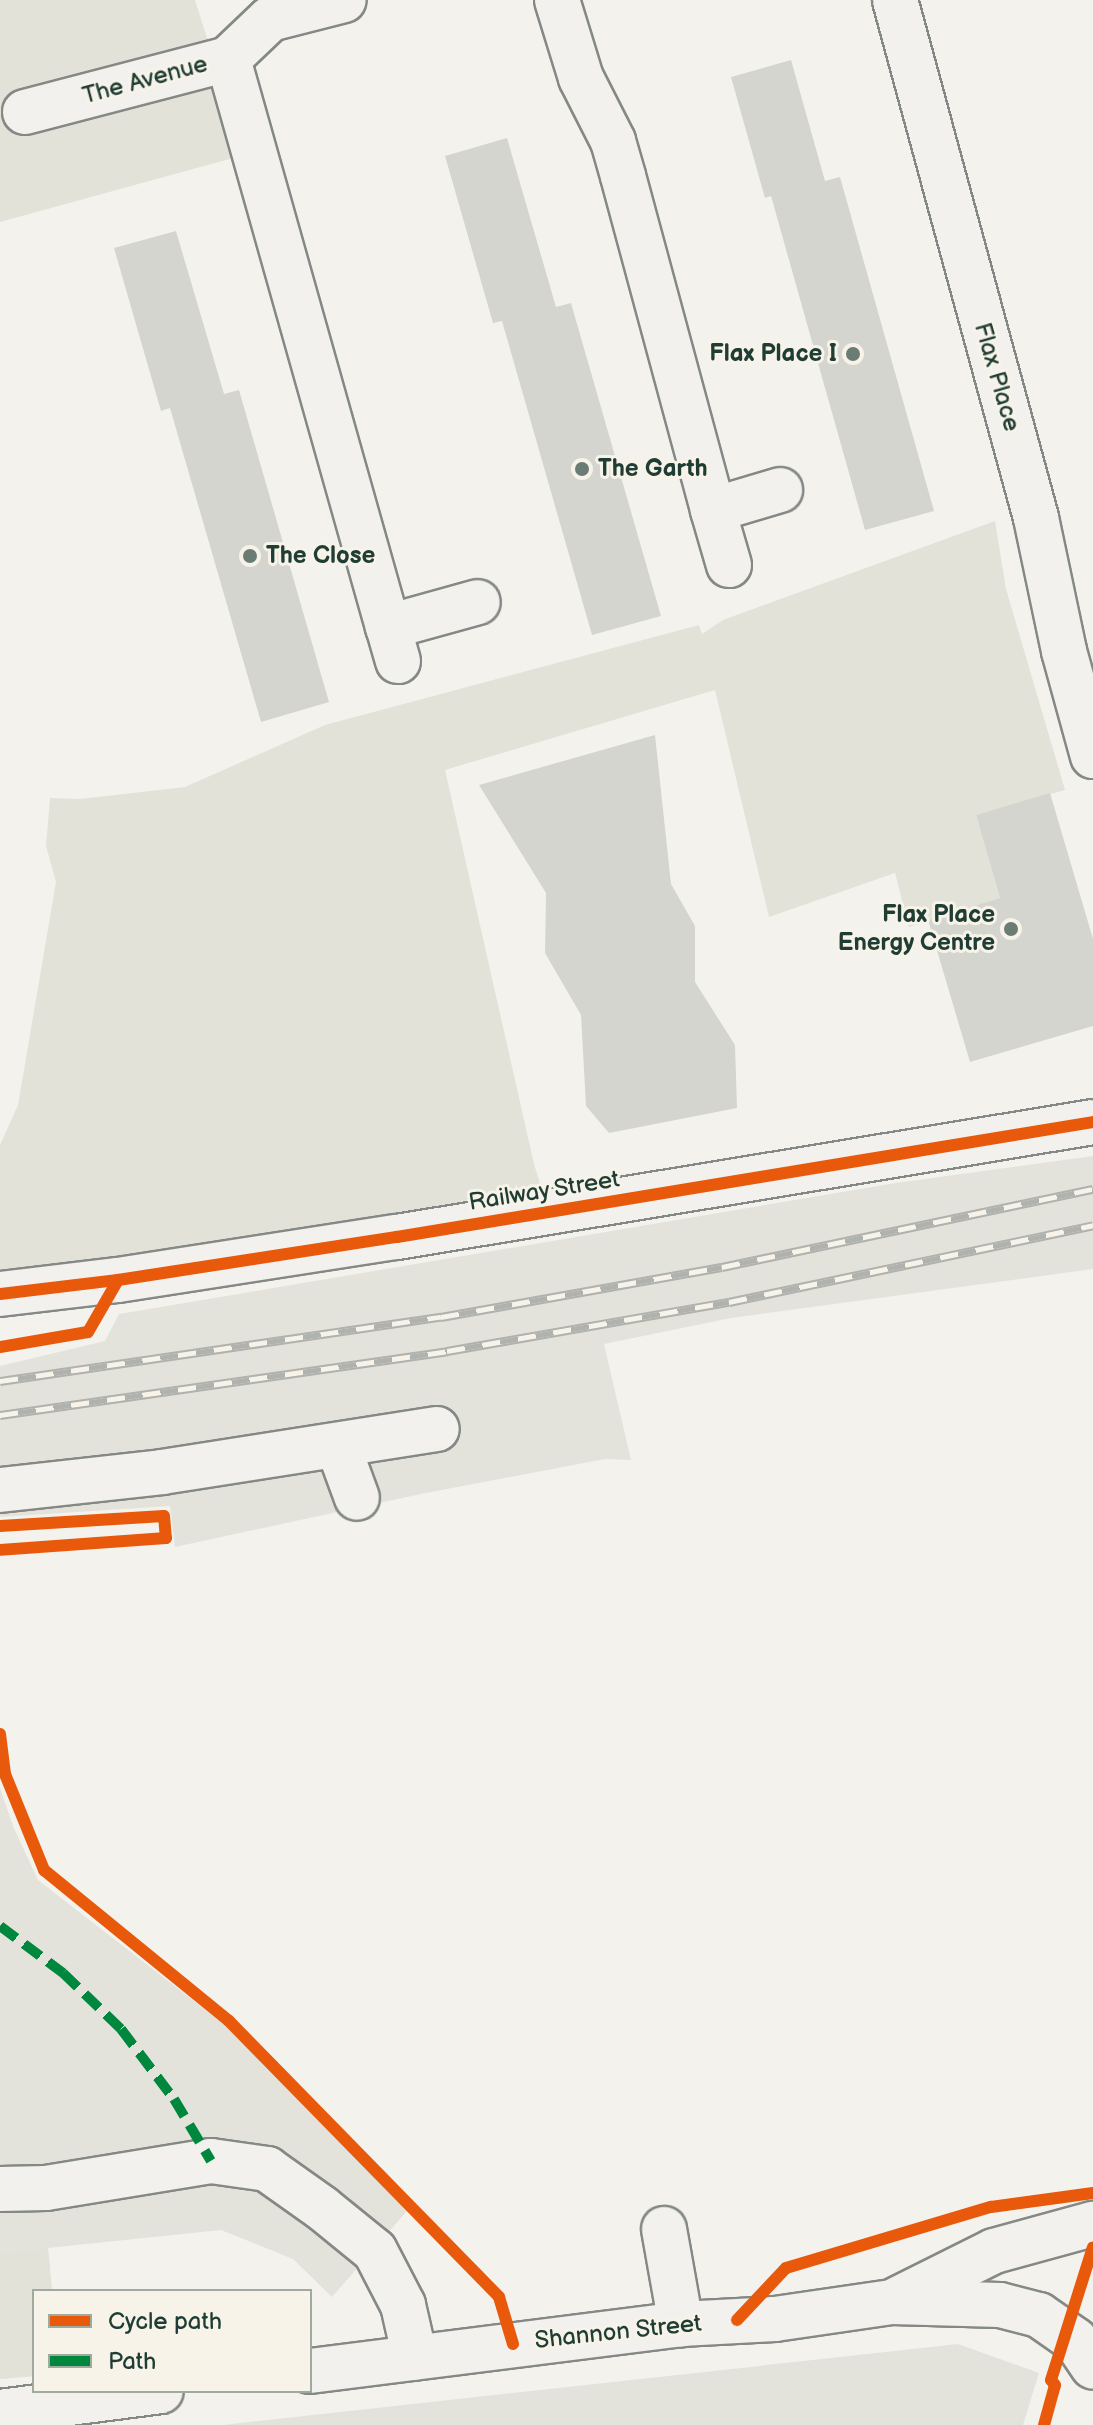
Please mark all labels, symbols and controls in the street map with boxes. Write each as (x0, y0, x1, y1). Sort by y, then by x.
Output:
street label: The Avenue (79, 49, 211, 111)
street label: Flax Place (968, 319, 1026, 435)
place label: Flax Place I (709, 340, 837, 368)
marker: Flax Place I (844, 345, 862, 363)
place label: The Garth (598, 455, 708, 483)
marker: The Garth (573, 460, 591, 478)
place label: The Close (266, 542, 375, 570)
marker: The Close (241, 547, 259, 565)
place label: Flax Place Energy Centre (837, 901, 995, 957)
marker: Flax Place Energy Centre (1002, 920, 1020, 938)
street label: Railway Street (466, 1165, 622, 1217)
legend (32, 2289, 312, 2393)
text: Cycle path (108, 2307, 222, 2336)
street label: Shannon Street (533, 2309, 703, 2355)
text: Path (108, 2347, 156, 2376)

